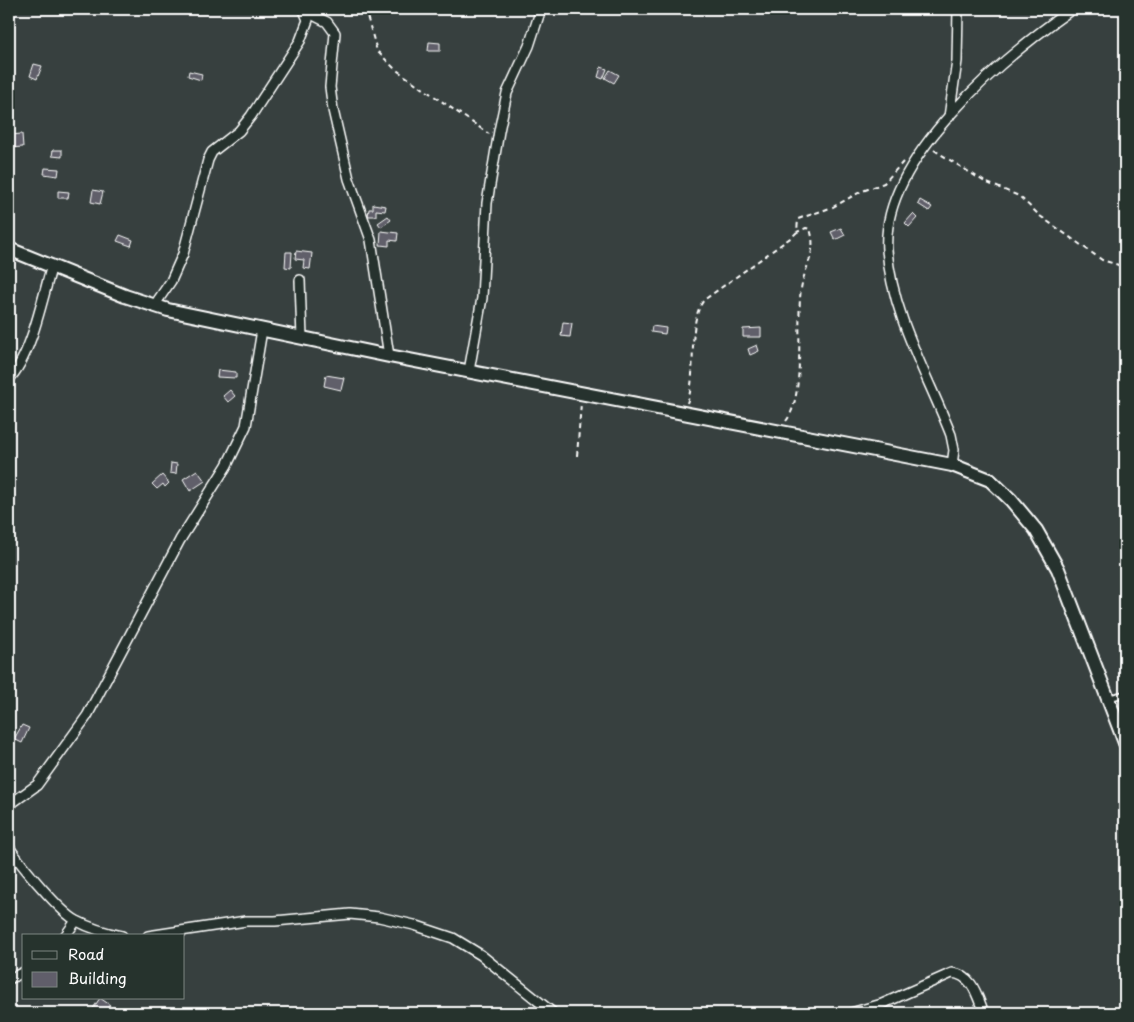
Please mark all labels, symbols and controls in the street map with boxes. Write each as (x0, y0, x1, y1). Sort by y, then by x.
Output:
legend (22, 934, 185, 1000)
text: Road (68, 942, 104, 965)
text: Building (68, 966, 127, 989)

